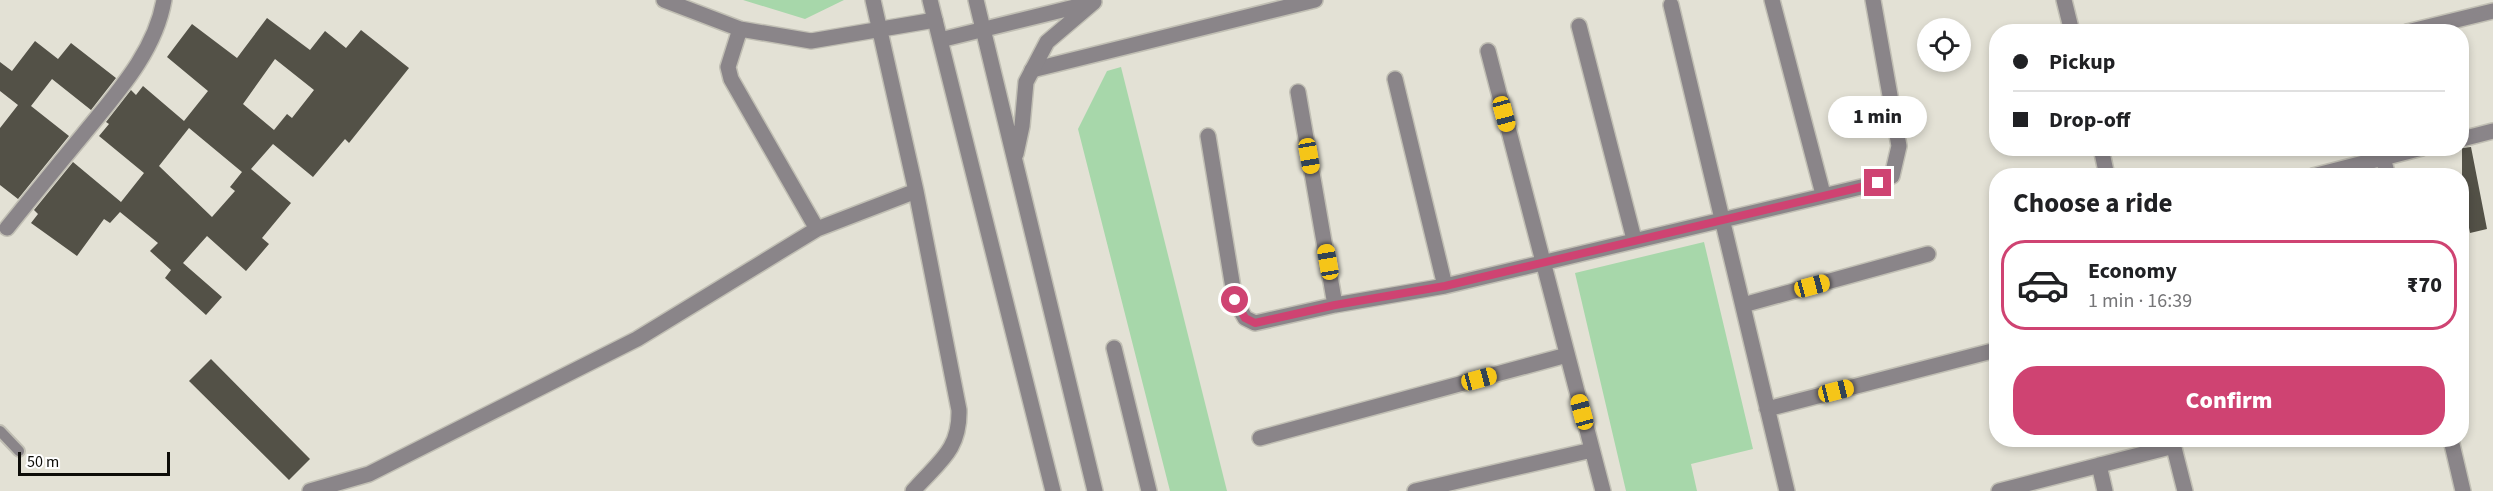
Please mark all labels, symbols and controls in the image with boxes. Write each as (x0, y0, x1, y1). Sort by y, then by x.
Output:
map controls (1917, 18, 1971, 72)
button: locate (1917, 18, 1971, 72)
text: Pickup (2049, 46, 2115, 78)
car (1491, 94, 1517, 134)
callout: 1 min (1828, 96, 1928, 138)
text: 1 min (1853, 103, 1902, 131)
text: Drop-off (2049, 104, 2130, 136)
car (1297, 137, 1321, 175)
route end (1864, 169, 1891, 196)
text: Choose a ride (2013, 184, 2173, 223)
car (1316, 243, 1340, 281)
text: Economy (2088, 255, 2177, 287)
icon: car (2016, 258, 2070, 312)
text: ₹70 (2407, 269, 2442, 301)
car (1792, 273, 1832, 299)
route start (1221, 286, 1248, 313)
text: 1 min · 16:39 (2088, 287, 2192, 315)
car (1459, 366, 1499, 392)
button: Confirm (2013, 366, 2445, 435)
car (1816, 378, 1856, 404)
car (1569, 392, 1595, 432)
scale bar (18, 449, 170, 476)
text: 50 m (27, 451, 59, 473)

